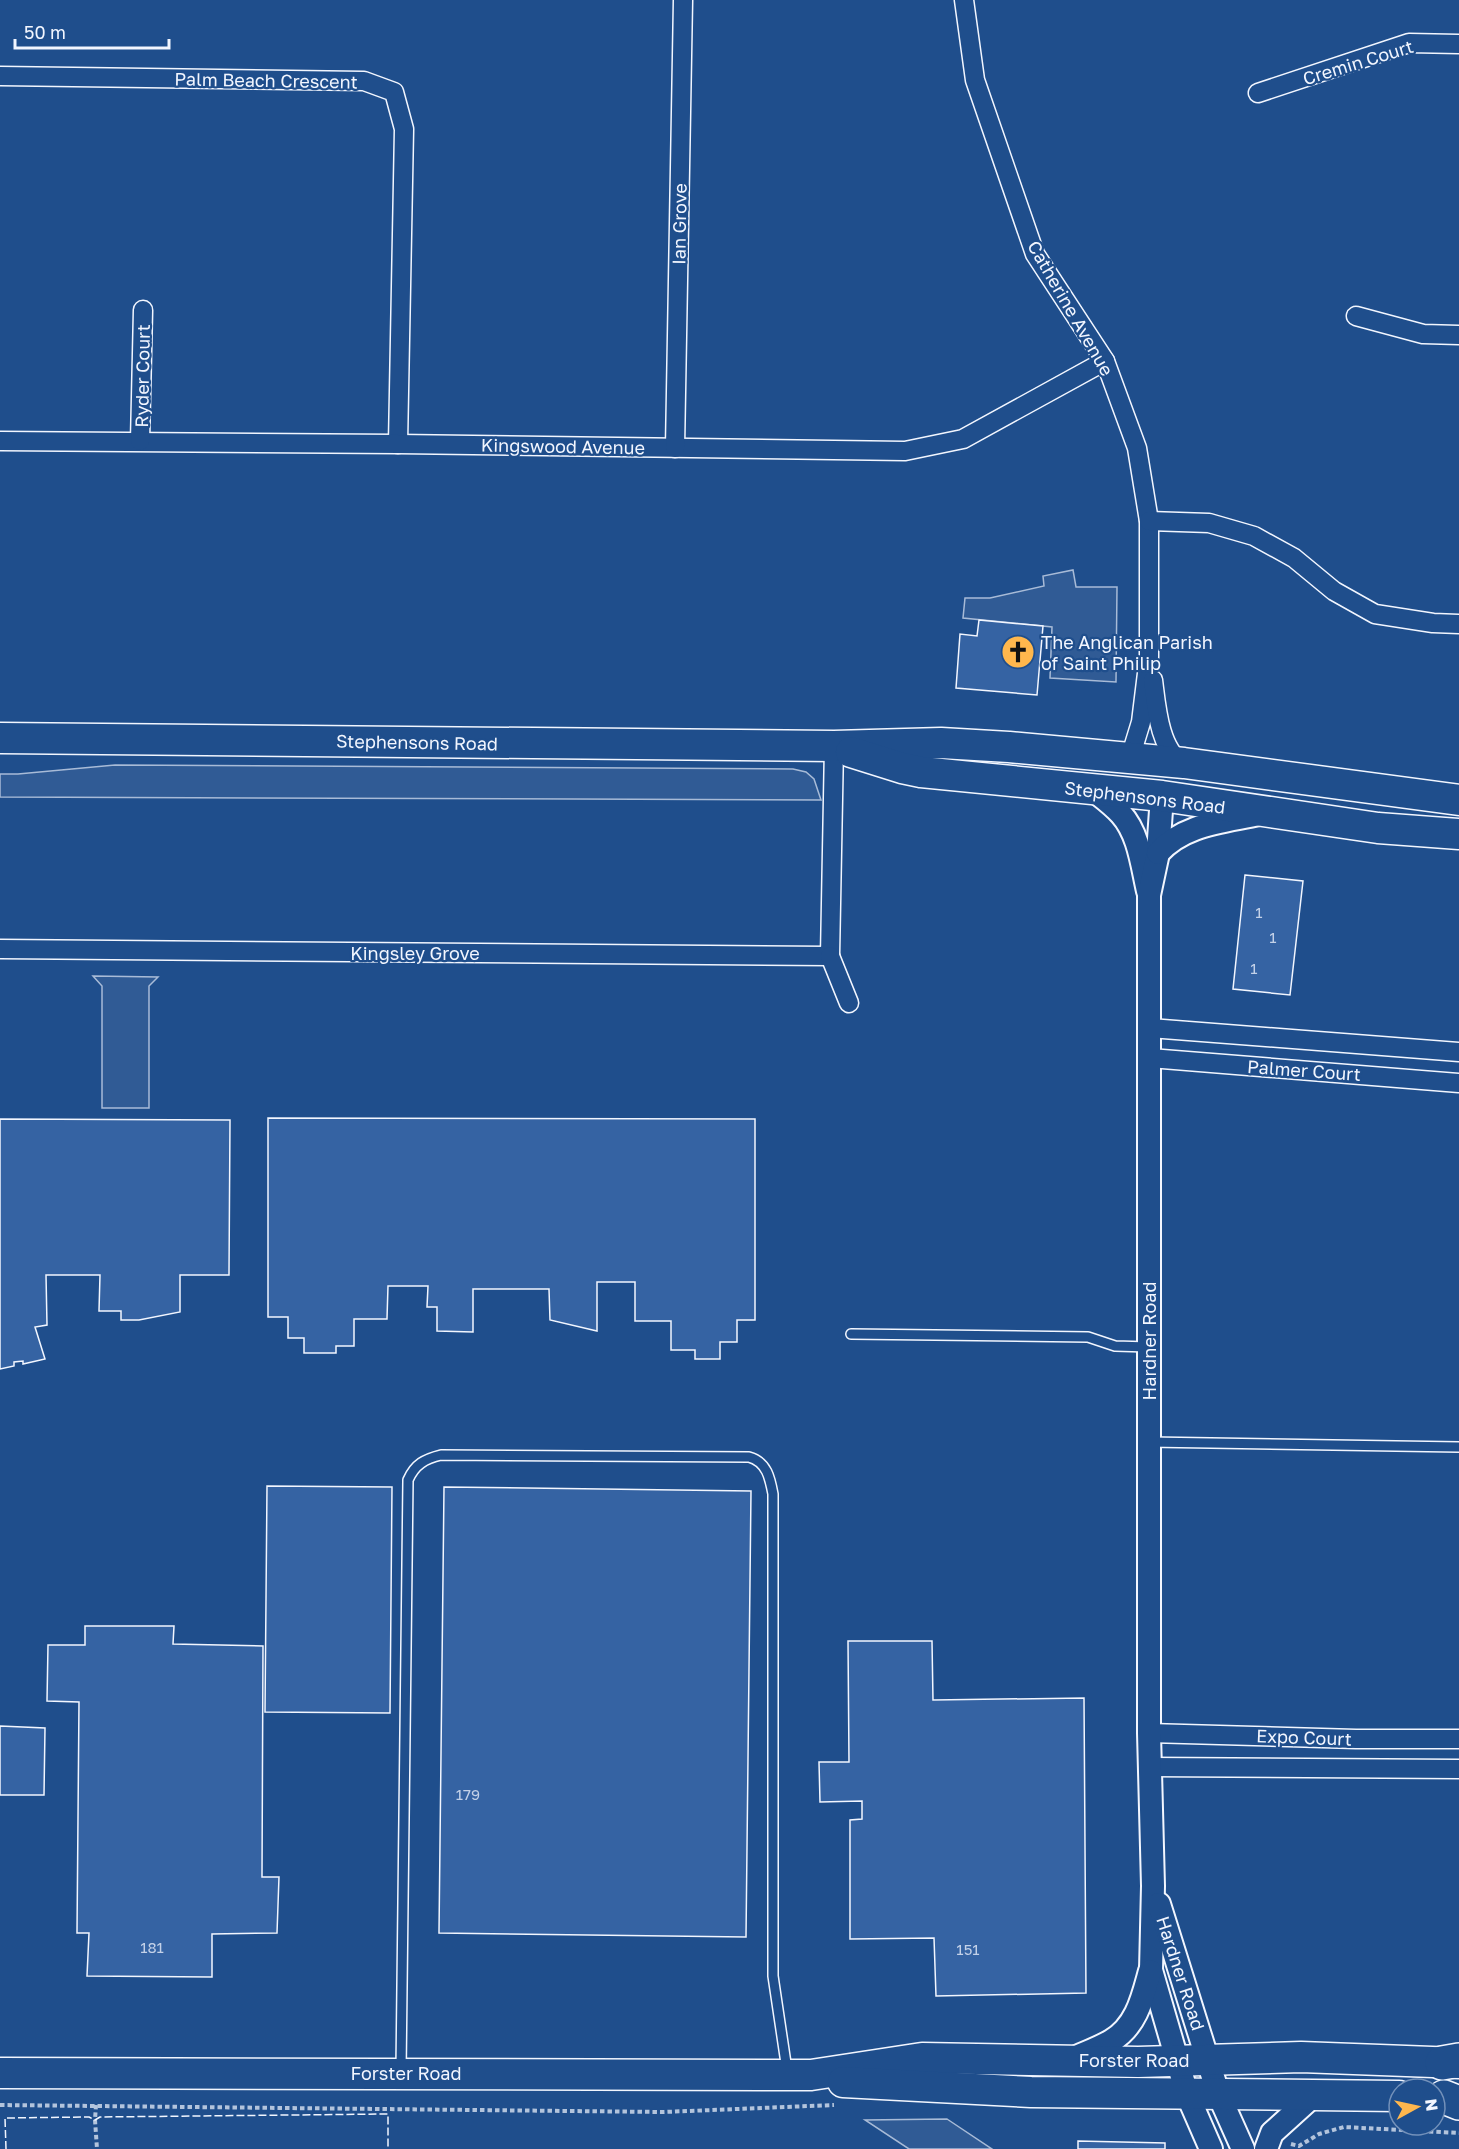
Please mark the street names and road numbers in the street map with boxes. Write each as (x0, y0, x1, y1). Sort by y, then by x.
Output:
street label: Cremin Court (1300, 35, 1416, 89)
street label: Palm Beach Crescent (174, 67, 358, 93)
street label: Ian Grove (667, 183, 691, 265)
street label: Catherine Avenue (1023, 237, 1119, 379)
street label: Ryder Court (130, 324, 154, 428)
street label: Kingswood Avenue (481, 434, 645, 458)
street label: Stephensons Road (336, 730, 498, 754)
street label: Stephensons Road (1063, 776, 1227, 818)
street label: Kingsley Grove (350, 942, 480, 964)
street label: Palmer Court (1246, 1055, 1362, 1085)
street label: Hardner Road (1138, 1282, 1160, 1400)
street label: Expo Court (1256, 1724, 1352, 1750)
street label: Hardner Road (1152, 1913, 1210, 2033)
street label: Forster Road (1078, 2049, 1190, 2071)
street label: Forster Road (350, 2062, 462, 2084)

